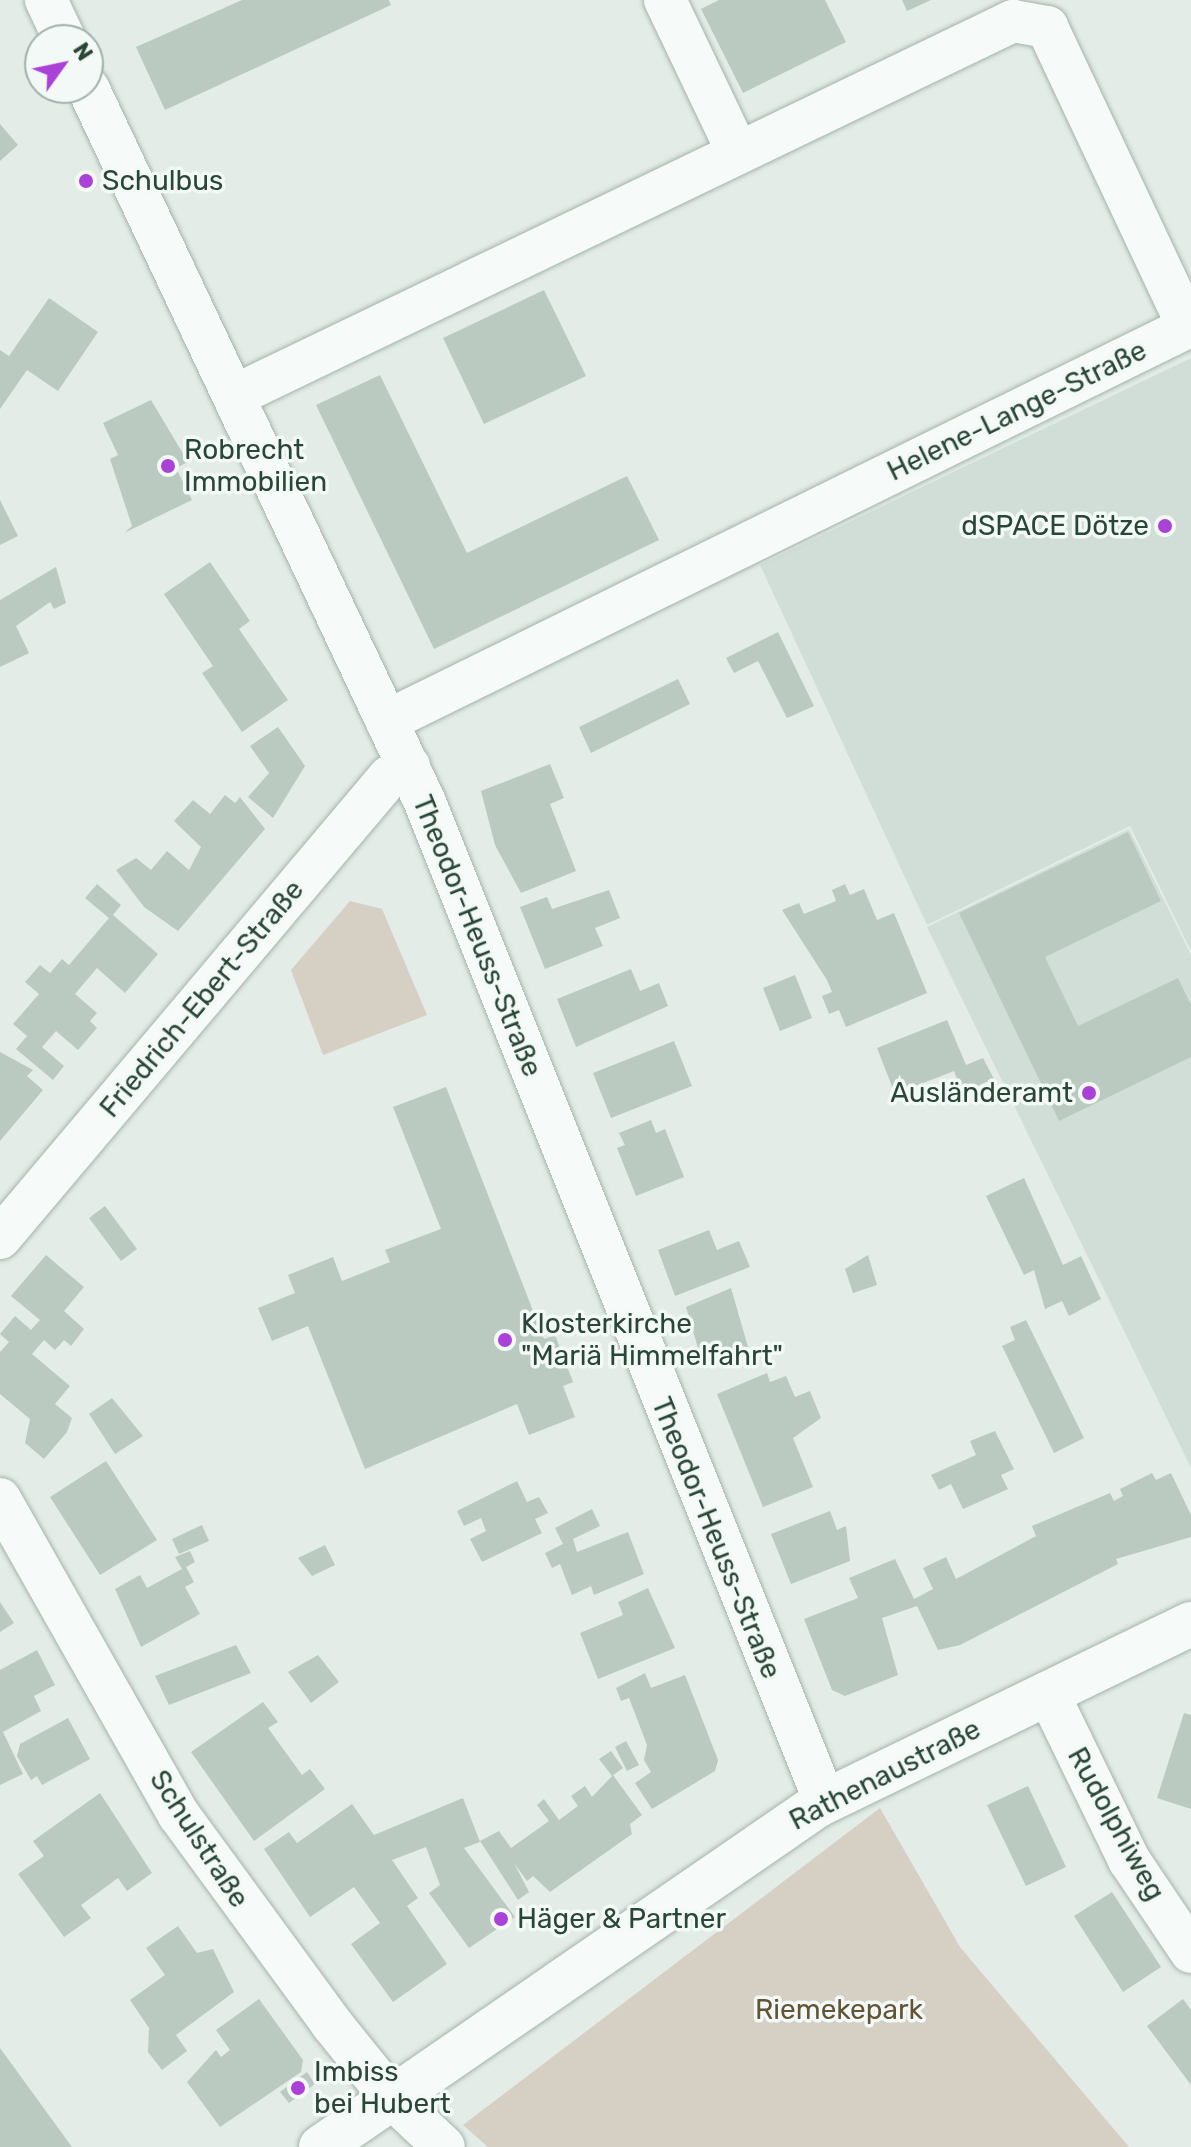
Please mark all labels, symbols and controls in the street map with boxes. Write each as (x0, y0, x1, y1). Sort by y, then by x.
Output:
north arrow (24, 24, 104, 104)
text: N (67, 38, 98, 66)
place label: Schulbus (102, 164, 223, 198)
marker: Schulbus (77, 172, 95, 190)
street label: Helene-Lange-Straße (882, 334, 1152, 488)
place label: Robrecht Immobilien (184, 433, 327, 499)
marker: Robrecht Immobilien (159, 457, 177, 475)
place label: dSPACE Dötze (961, 509, 1149, 543)
marker: dSPACE Dötze (1156, 517, 1174, 535)
street label: Theodor-Heuss-Straße (405, 790, 549, 1082)
street label: Friedrich-Ebert-Straße (93, 874, 311, 1124)
place label: Ausländeramt (890, 1076, 1073, 1110)
marker: Ausländeramt (1080, 1084, 1098, 1102)
place label: Klosterkirche "Mariä Himmelfahrt" (521, 1307, 783, 1373)
marker: Klosterkirche "Mariä Himmelfahrt" (496, 1331, 514, 1349)
street label: Theodor-Heuss-Straße (644, 1392, 788, 1684)
street label: Rathenaustraße (784, 1712, 986, 1838)
street label: Rudolphiweg (1060, 1742, 1172, 1906)
street label: Schulstraße (142, 1764, 256, 1914)
place label: Häger & Partner (517, 1902, 727, 1936)
marker: Häger & Partner (492, 1910, 510, 1928)
park label: Riemekepark (755, 1993, 923, 2027)
place label: Imbiss bei Hubert (314, 2055, 451, 2121)
marker: Imbiss bei Hubert (289, 2079, 307, 2097)

